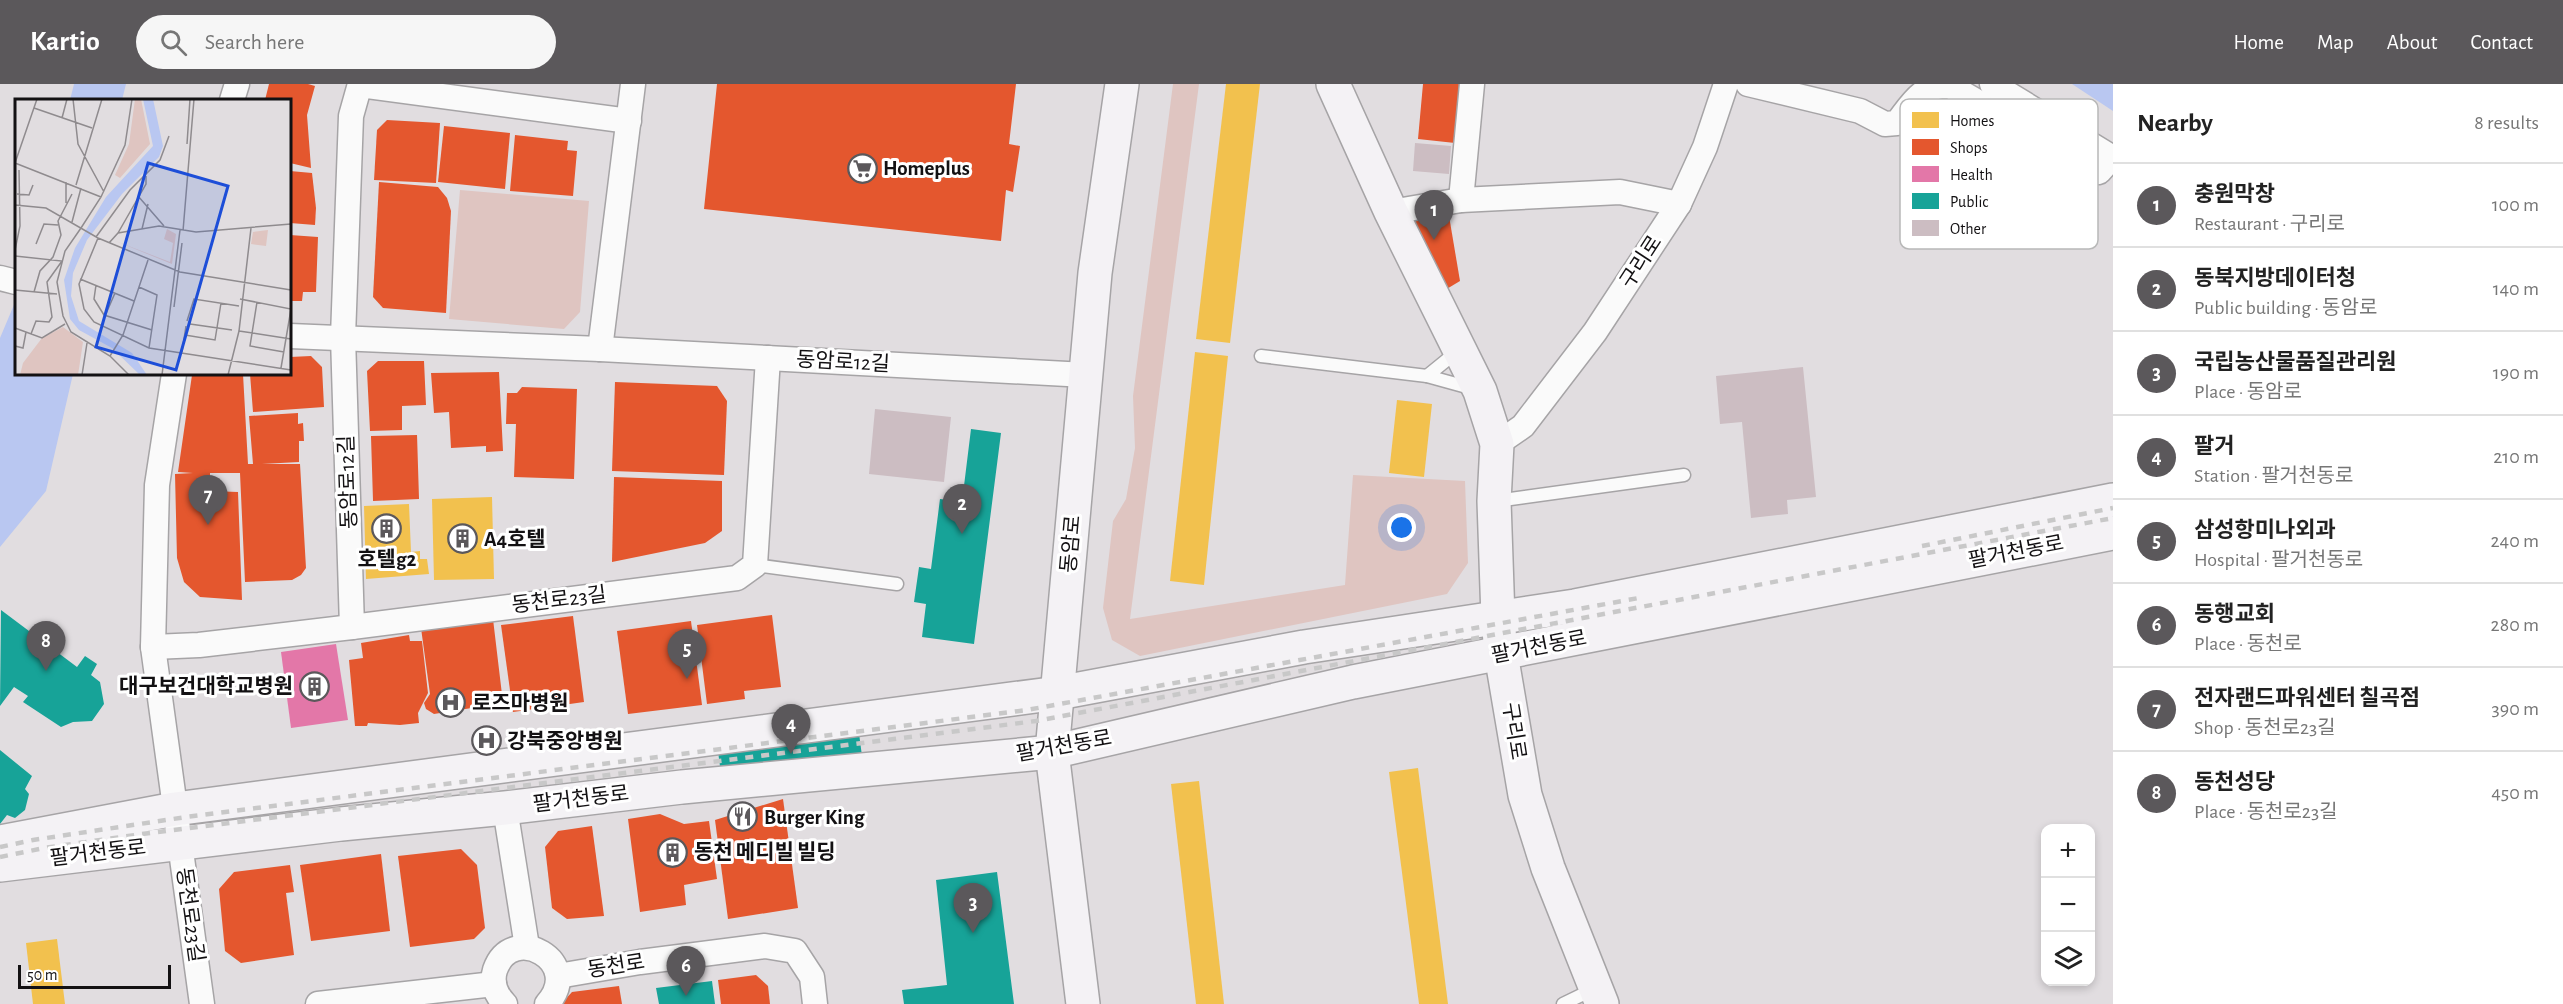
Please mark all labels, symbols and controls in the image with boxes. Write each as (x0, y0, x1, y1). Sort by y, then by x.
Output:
search box (136, 15, 556, 69)
icon: search (157, 26, 190, 59)
text: Kartio (30, 28, 100, 56)
text: Search here (205, 31, 304, 53)
text: Home (2233, 32, 2284, 53)
text: Map (2317, 32, 2354, 53)
text: About (2387, 32, 2437, 53)
text: Contact (2470, 32, 2533, 53)
inset map (15, 99, 291, 375)
legend (1900, 99, 2098, 249)
text: Nearby (2137, 110, 2213, 136)
text: Homes (1950, 113, 1994, 129)
text: 8 results (2474, 113, 2539, 133)
text: Shops (1950, 140, 1988, 156)
supermarket icon: Homeplus (846, 152, 878, 184)
place label: Homeplus (883, 158, 970, 179)
text: Health (1950, 167, 1993, 183)
text: 충원막창 (2194, 183, 2275, 205)
pin: 1 (1414, 190, 1454, 240)
text: Public (1950, 194, 1988, 210)
text: 1 (2153, 195, 2160, 215)
text: 100 m (2492, 195, 2539, 215)
text: Restaurant · 구리로 (2194, 214, 2345, 234)
text: Other (1950, 221, 1987, 237)
street label: 구리로 (1616, 231, 1666, 292)
text: 동북지방데이터청 (2194, 267, 2356, 289)
text: 2 (2152, 279, 2161, 299)
text: 140 m (2493, 279, 2539, 299)
text: Public building · 동암로 (2194, 298, 2377, 318)
street label: 동암로12길 (795, 348, 891, 375)
text: 국립농산물품질관리원 (2194, 351, 2396, 373)
text: 3 (2152, 363, 2161, 383)
text: 190 m (2493, 363, 2539, 383)
text: Place · 동암로 (2194, 382, 2302, 402)
street label: 동암로12길 (335, 435, 360, 529)
text: 팔거 (2194, 435, 2234, 457)
text: 4 (2151, 447, 2162, 467)
text: 210 m (2493, 447, 2539, 467)
text: Station · 팔거천동로 (2194, 466, 2353, 486)
pin: 7 (188, 476, 228, 525)
pin: 2 (942, 484, 982, 534)
building icon: 호텔g2 (371, 512, 403, 544)
your location (1387, 513, 1416, 542)
street label: 동암로 (1057, 514, 1084, 574)
text: 삼성항미나외과 (2194, 519, 2336, 541)
building icon: A4호텔 (447, 523, 479, 555)
place label: A4호텔 (484, 528, 546, 550)
street label: 팔거천동로 (1966, 531, 2065, 572)
text: 5 (2152, 531, 2161, 551)
text: 240 m (2490, 531, 2539, 551)
place label: 호텔g2 (357, 548, 417, 570)
text: Hospital · 팔거천동로 (2194, 550, 2363, 570)
street label: 동천로23길 (510, 583, 608, 616)
text: 동행교회 (2194, 603, 2275, 625)
text: 6 (2152, 615, 2161, 635)
text: 280 m (2491, 615, 2539, 635)
pin: 8 (26, 622, 66, 671)
street label: 팔거천동로 (1489, 626, 1588, 667)
pin: 5 (668, 630, 706, 679)
text: Place · 동천로 (2194, 634, 2302, 654)
building icon: 대구보건대학교병원 (298, 670, 330, 702)
place label: 대구보건대학교병원 (119, 675, 293, 697)
hospital icon: 로즈마병원 (435, 687, 467, 719)
text: 전자랜드파워센터 칠곡점 (2194, 687, 2420, 709)
place label: 로즈마병원 (472, 692, 569, 714)
text: 7 (2152, 699, 2161, 719)
text: 390 m (2492, 699, 2539, 719)
street label: 구리로 (1499, 701, 1530, 761)
pin: 4 (772, 704, 810, 754)
text: Shop · 동천로23길 (2194, 718, 2336, 738)
hospital icon: 강북중앙병원 (470, 725, 502, 757)
street label: 팔거천동로 (1014, 726, 1113, 765)
place label: 강북중앙병원 (507, 730, 623, 752)
text: 동천성당 (2194, 771, 2275, 793)
street label: 팔거천동로 (532, 782, 630, 815)
text: 8 (2152, 783, 2161, 803)
text: 450 m (2491, 783, 2539, 803)
restaurant icon: Burger King (727, 801, 759, 833)
text: Place · 동천로23길 (2194, 802, 2338, 822)
place label: Burger King (764, 807, 865, 828)
map controls (2041, 824, 2095, 986)
button: + (2041, 824, 2095, 878)
street label: 팔거천동로 (49, 836, 147, 869)
building icon: 동천 메디빌 빌딩 (657, 836, 689, 868)
place label: 동천 메디빌 빌딩 (694, 841, 836, 863)
street label: 동천로23길 (173, 866, 208, 964)
button: − (2041, 878, 2095, 932)
pin: 3 (954, 884, 992, 933)
button: layers (2041, 932, 2095, 986)
pin: 6 (666, 946, 706, 996)
street label: 동천로 (586, 950, 646, 981)
scale bar (18, 962, 171, 990)
text: 50 m (27, 967, 58, 983)

